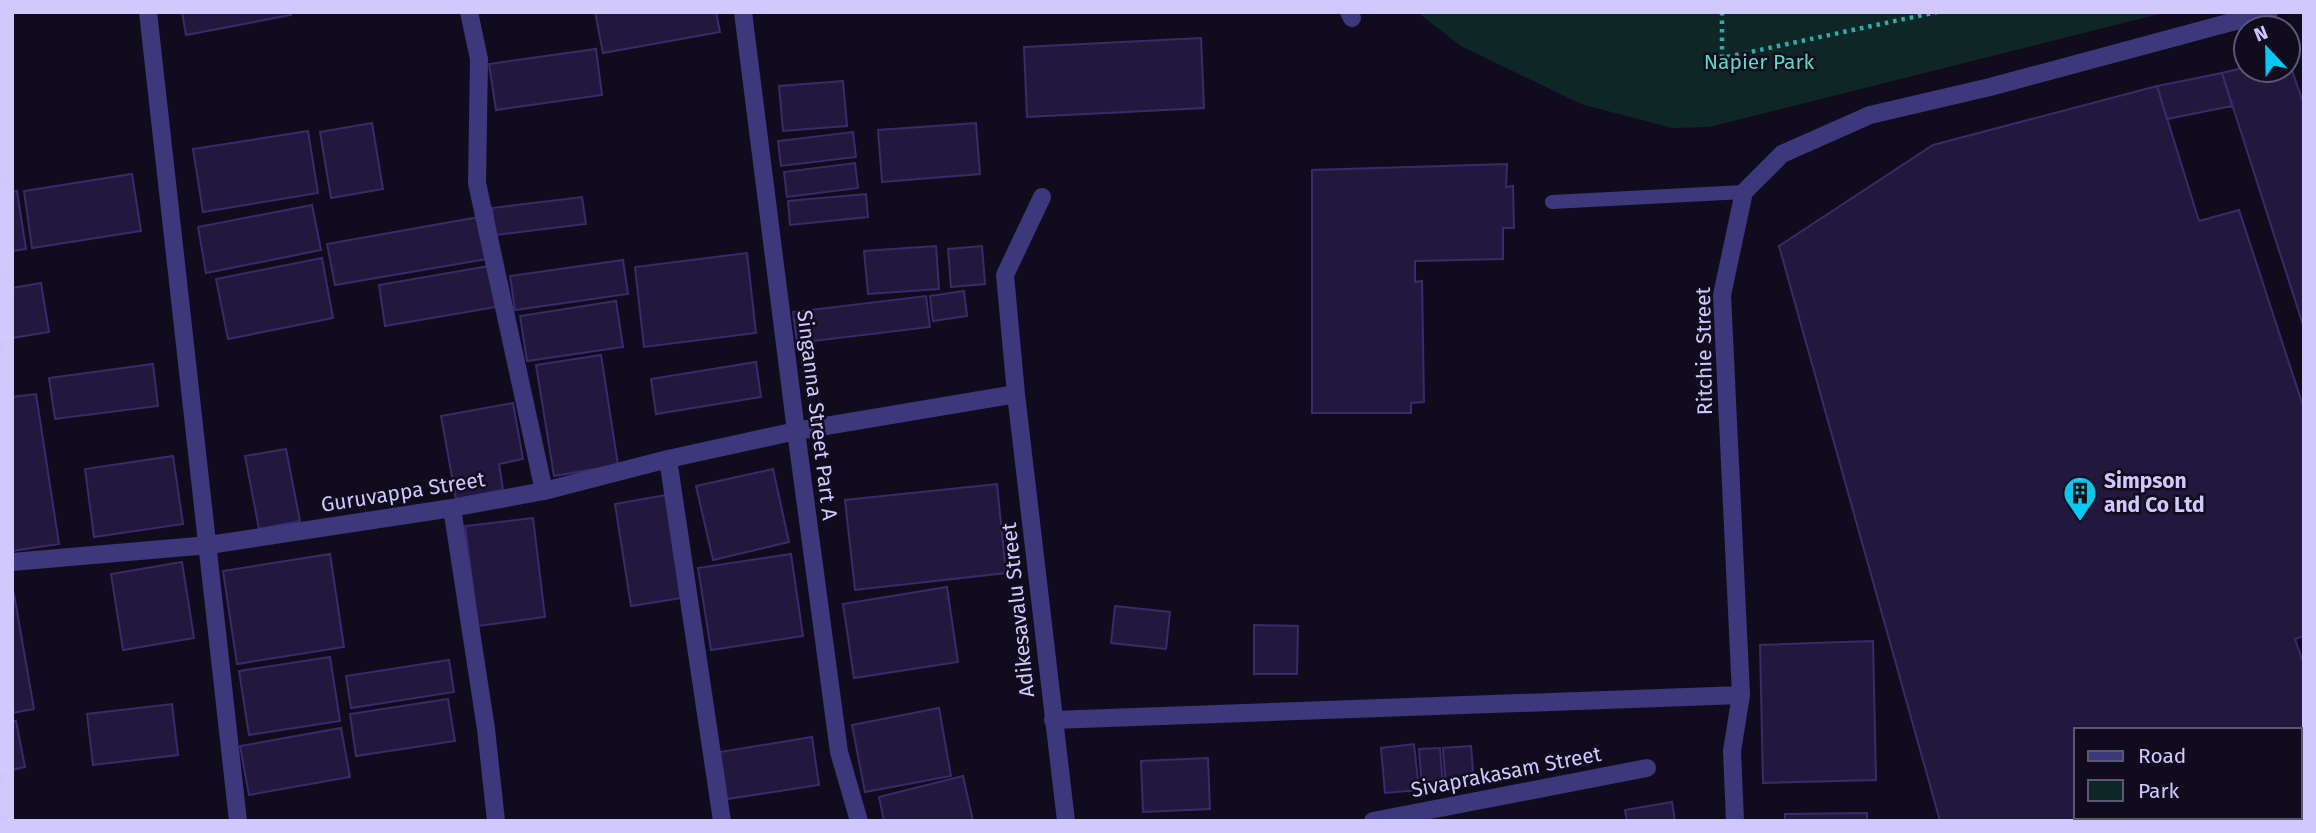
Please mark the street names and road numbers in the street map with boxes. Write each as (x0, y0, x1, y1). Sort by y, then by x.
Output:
street label: Ritchie Street (1690, 286, 1718, 415)
street label: Singanna Street Part A (791, 308, 843, 522)
street label: Guruvappa Street (319, 466, 487, 518)
street label: Adikesavalu Street (996, 521, 1040, 699)
street label: Sivaprakasam Street (1409, 741, 1604, 803)

